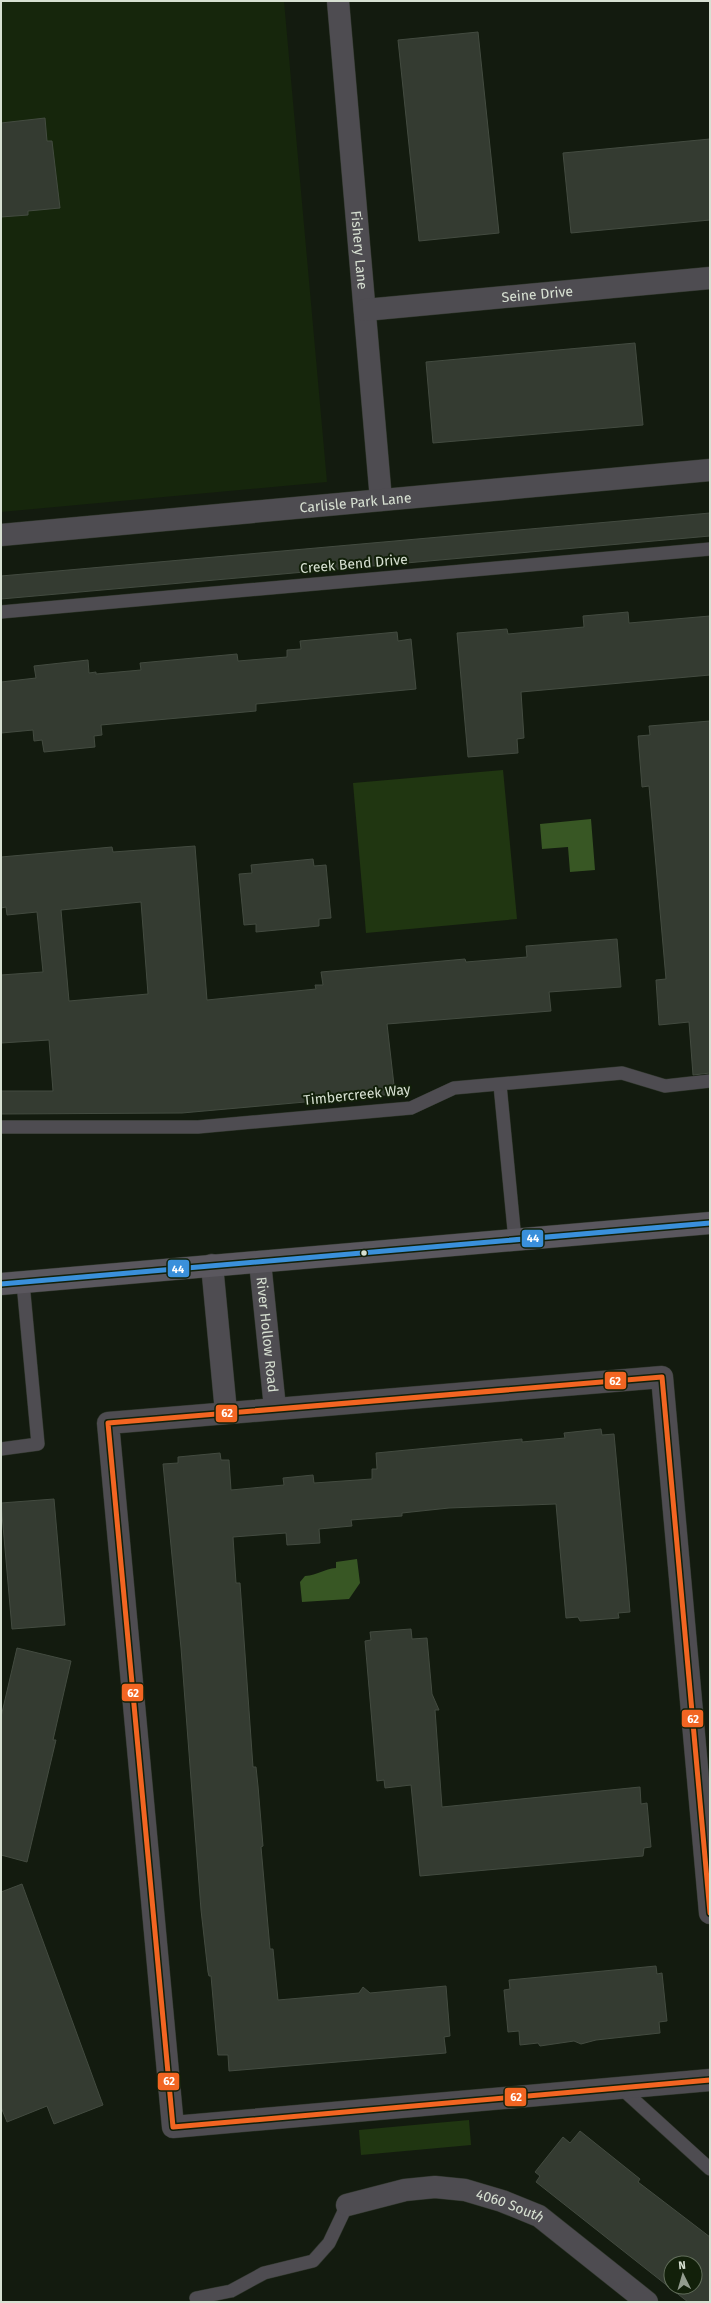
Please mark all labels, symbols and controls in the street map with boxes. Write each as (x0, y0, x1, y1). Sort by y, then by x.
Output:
street label: Fishery Lane (348, 210, 371, 290)
street label: Seine Drive (501, 282, 574, 306)
street label: Carlisle Park Lane (299, 489, 412, 516)
street label: Creek Bend Drive (299, 551, 409, 577)
street label: Timbercreek Way (303, 1081, 411, 1109)
line badge: 44 (521, 1229, 544, 1248)
text: 44 (527, 1232, 539, 1245)
unlabelled marker (359, 1248, 369, 1258)
line badge: 44 (167, 1259, 190, 1278)
text: 44 (172, 1263, 184, 1276)
street label: River Hollow Road (253, 1276, 282, 1393)
line badge: 62 (604, 1371, 627, 1390)
text: 62 (609, 1375, 621, 1388)
line badge: 62 (215, 1404, 238, 1423)
text: 62 (221, 1407, 233, 1420)
line badge: 62 (121, 1683, 144, 1702)
text: 62 (127, 1687, 139, 1700)
line badge: 62 (681, 1709, 704, 1728)
text: 62 (687, 1713, 699, 1726)
line badge: 62 (157, 2072, 180, 2091)
text: 62 (163, 2075, 175, 2088)
line badge: 62 (504, 2087, 527, 2107)
text: 62 (510, 2091, 522, 2104)
street label: 4060 South (474, 2185, 548, 2226)
north arrow (663, 2255, 703, 2295)
text: N (678, 2259, 686, 2272)

